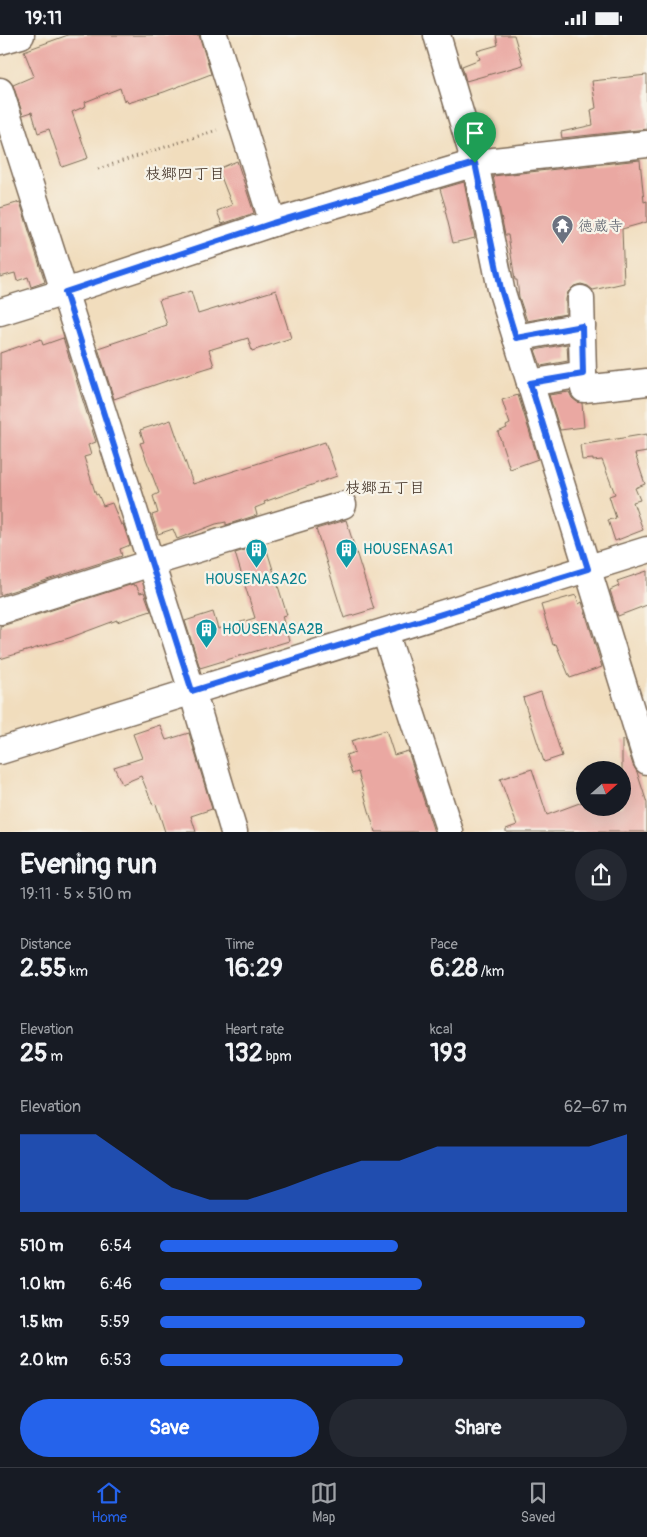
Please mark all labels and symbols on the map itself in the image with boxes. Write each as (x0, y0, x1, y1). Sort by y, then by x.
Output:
pin (454, 112, 496, 163)
district label: 枝郷四丁目 (145, 164, 225, 184)
temple icon: 徳蔵寺 (550, 214, 574, 245)
place label: 徳蔵寺 (578, 217, 623, 236)
district label: 枝郷五丁目 (345, 478, 425, 498)
building icon: HOUSENASA1 (335, 537, 359, 568)
building icon: HOUSENASA2C (244, 538, 268, 569)
place label: HOUSENASA1 (363, 540, 453, 559)
place label: HOUSENASA2C (205, 570, 307, 589)
building icon: HOUSENASA2B (194, 617, 218, 648)
place label: HOUSENASA2B (222, 620, 323, 639)
north arrow (576, 761, 631, 816)

